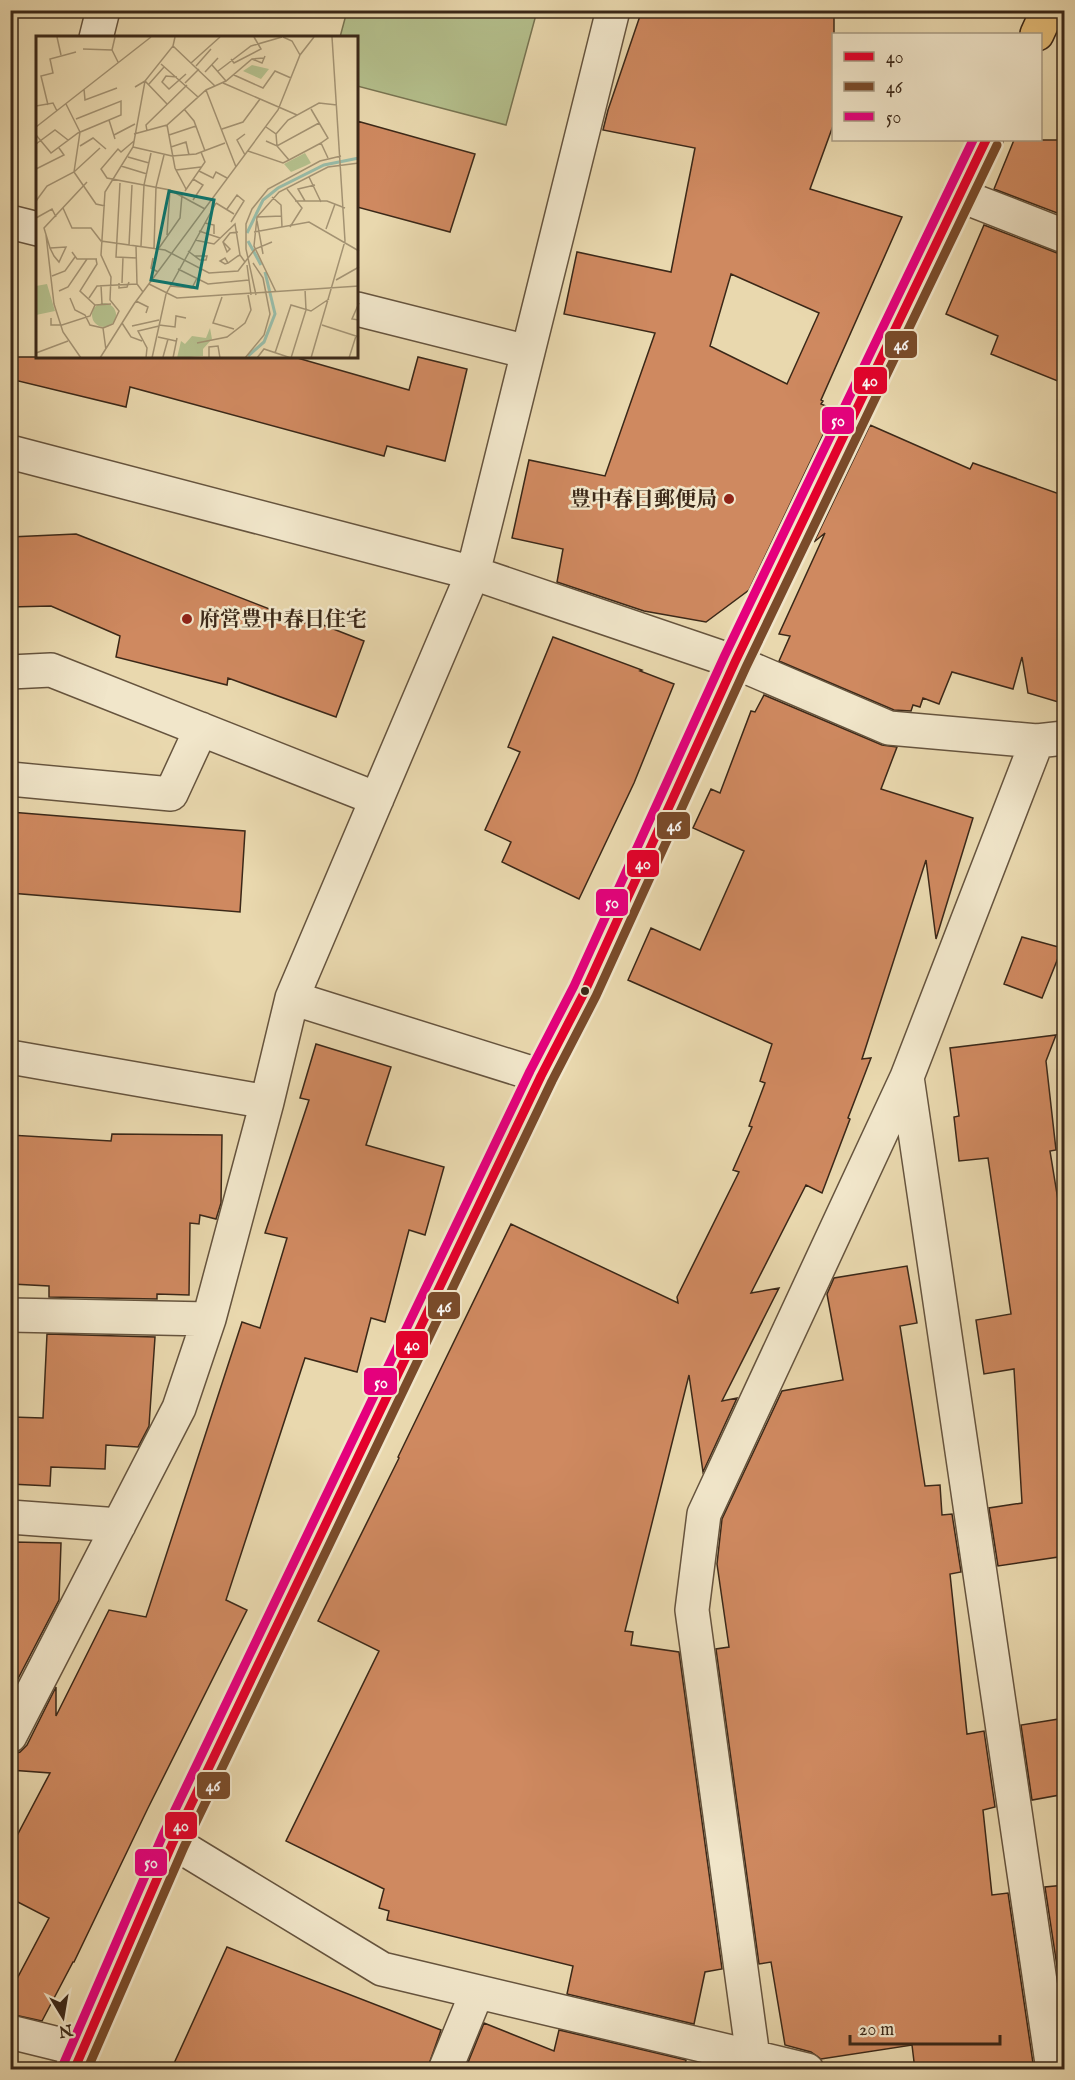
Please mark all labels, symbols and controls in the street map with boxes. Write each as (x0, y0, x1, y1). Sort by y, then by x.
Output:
legend (832, 33, 1042, 141)
inset map (36, 36, 358, 358)
text: 40 (886, 47, 904, 70)
text: 46 (886, 77, 903, 100)
text: 50 (886, 107, 901, 130)
line badge: 46 (884, 330, 918, 359)
text: 46 (894, 336, 910, 356)
line badge: 40 (853, 366, 888, 395)
text: 40 (862, 372, 878, 392)
line badge: 50 (821, 406, 855, 435)
text: 50 (831, 412, 845, 432)
place label: 豊中春日郵便局 (570, 487, 717, 514)
marker: 豊中春日郵便局 (722, 492, 736, 506)
place label: 府営豊中春日住宅 (199, 607, 367, 634)
marker: 府営豊中春日住宅 (180, 612, 194, 626)
line badge: 46 (656, 811, 691, 840)
text: 46 (667, 817, 683, 837)
line badge: 40 (626, 849, 660, 878)
text: 40 (635, 855, 651, 875)
line badge: 50 (595, 888, 629, 917)
text: 50 (605, 894, 619, 914)
unlabelled marker (579, 985, 591, 997)
line badge: 46 (427, 1291, 461, 1320)
text: 46 (437, 1298, 453, 1318)
line badge: 40 (395, 1330, 429, 1359)
text: 40 (404, 1336, 420, 1356)
line badge: 50 (363, 1367, 398, 1396)
text: 50 (374, 1374, 388, 1394)
line badge: 46 (196, 1771, 231, 1800)
text: 46 (206, 1777, 222, 1797)
line badge: 40 (164, 1811, 198, 1840)
text: 40 (173, 1817, 189, 1837)
line badge: 50 (134, 1848, 168, 1877)
text: 50 (144, 1854, 158, 1874)
north arrow (33, 1987, 93, 2047)
scale bar (850, 2008, 1000, 2046)
text: N (57, 2018, 75, 2041)
text: 20 m (859, 2019, 894, 2042)

